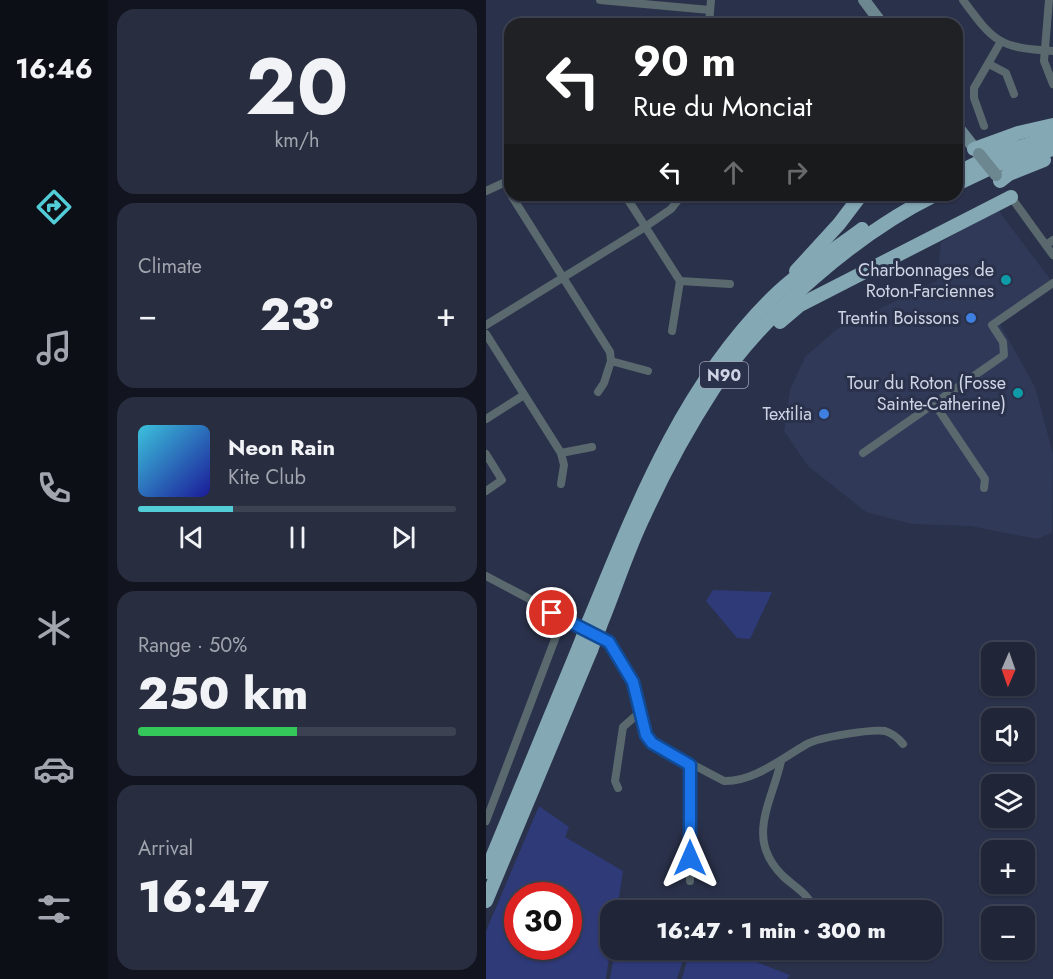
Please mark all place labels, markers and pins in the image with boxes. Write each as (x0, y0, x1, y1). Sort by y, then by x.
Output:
place label: Charbonnages de Roton-Farciennes (858, 257, 994, 304)
marker: Charbonnages de Roton-Farciennes (999, 273, 1013, 287)
place label: Trentin Boissons (838, 305, 959, 331)
marker: Trentin Boissons (964, 311, 978, 325)
place label: Tour du Roton (Fosse Sainte-Catherine) (847, 370, 1006, 417)
marker: Tour du Roton (Fosse Sainte-Catherine) (1011, 386, 1025, 400)
place label: Textilia (762, 401, 812, 427)
marker: Textilia (817, 407, 831, 421)
pin (526, 587, 577, 638)

